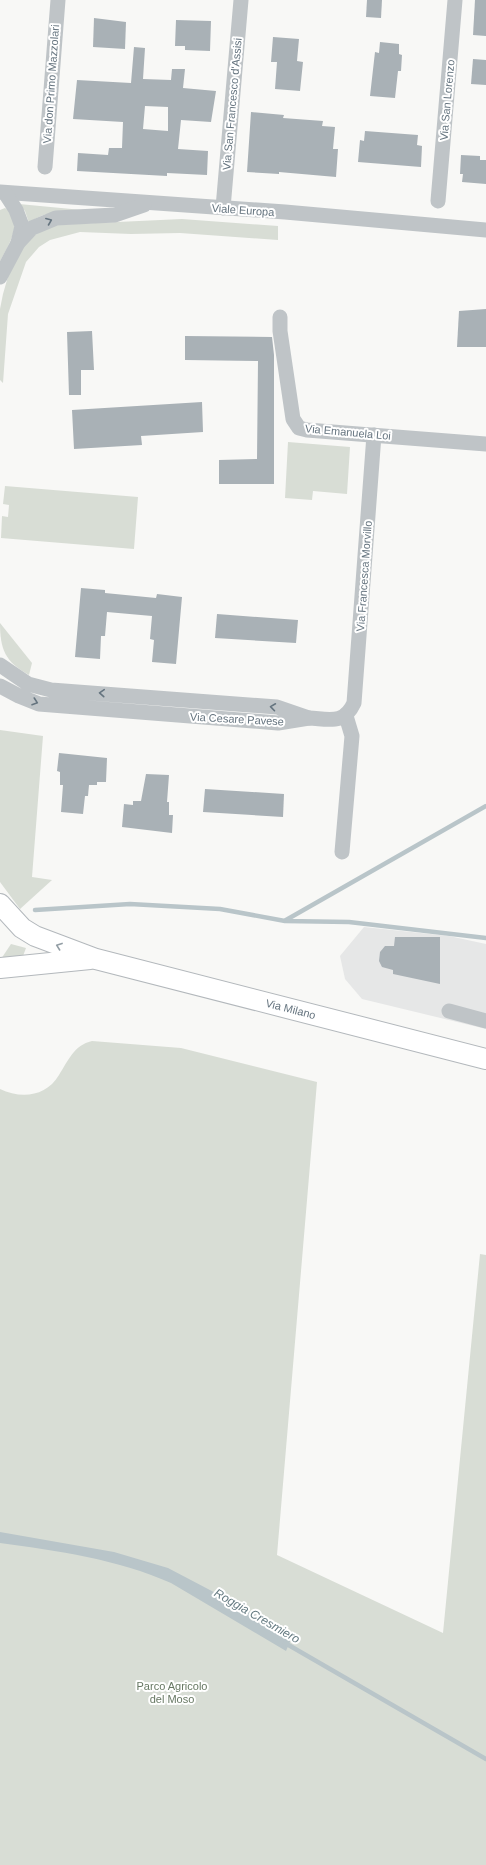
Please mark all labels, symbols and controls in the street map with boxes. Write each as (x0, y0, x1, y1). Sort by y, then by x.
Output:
street label: Via don Primo Mazzolari (41, 24, 61, 144)
street label: Via San Francesco d'Assisi (220, 37, 244, 171)
street label: Via San Lorenzo (437, 59, 457, 141)
street label: Viale Europa (211, 202, 276, 218)
one-way arrow (45, 217, 52, 225)
street label: Via Emanuela Loi (305, 422, 391, 442)
street label: Via Francesca Morvillo (354, 520, 374, 632)
one-way arrow (99, 689, 105, 697)
one-way arrow (32, 697, 39, 706)
one-way arrow (270, 703, 277, 712)
street label: Via Cesare Pavese (190, 711, 284, 727)
one-way arrow (56, 942, 63, 951)
street label: Via Milano (264, 997, 317, 1021)
water label: Roggia Cresmiero (212, 1586, 303, 1646)
park label: Parco Agricolo del Moso (137, 1680, 207, 1705)

